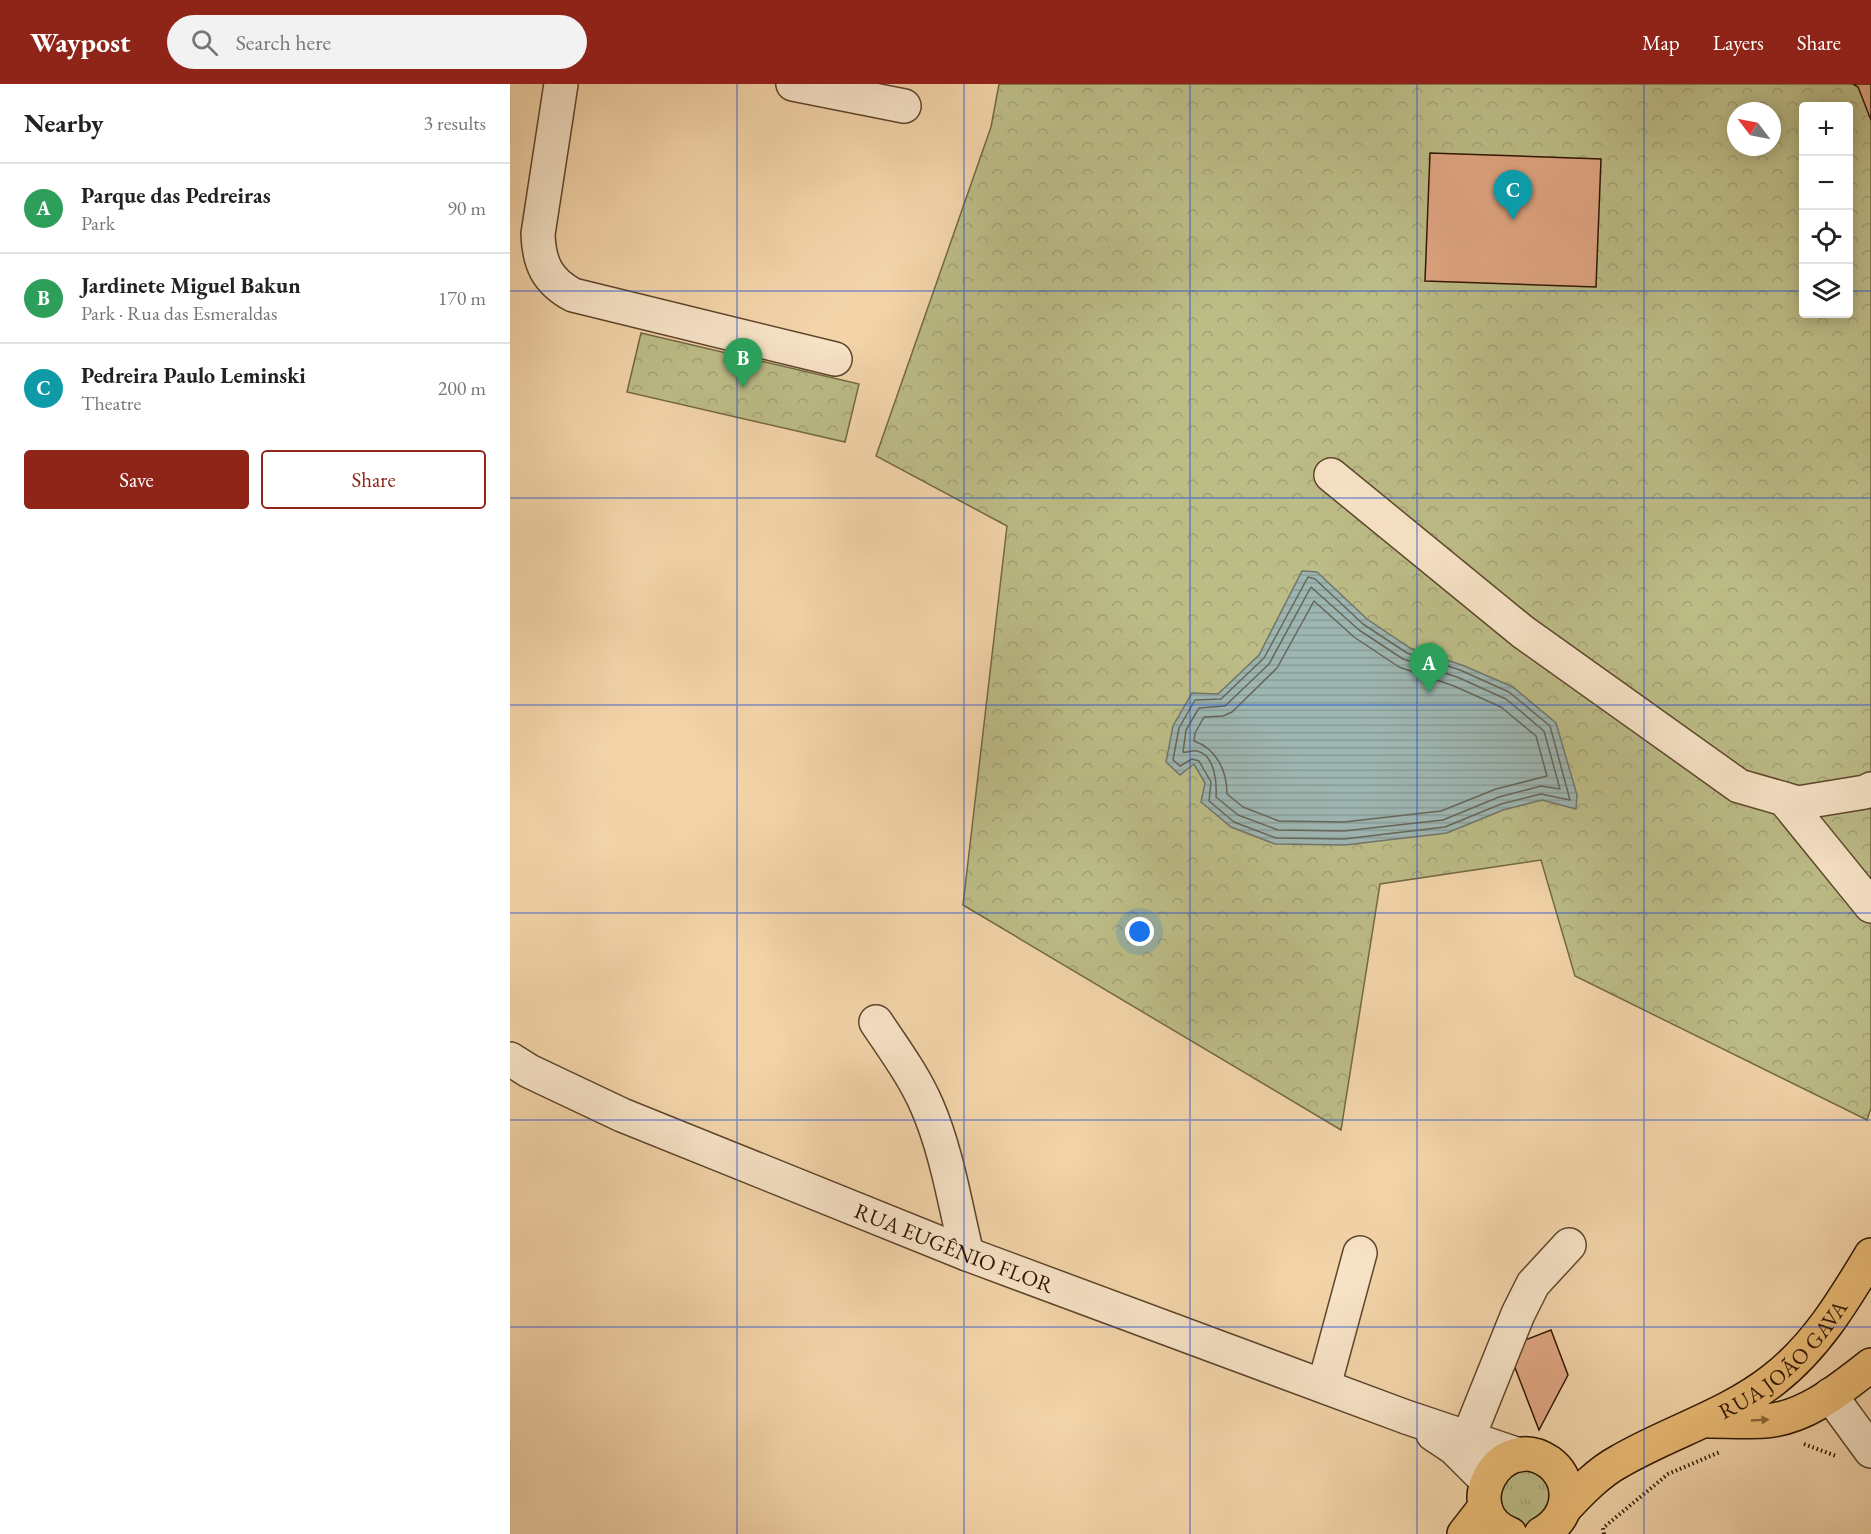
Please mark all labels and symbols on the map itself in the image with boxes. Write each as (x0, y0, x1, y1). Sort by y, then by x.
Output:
north arrow (1727, 102, 1781, 156)
pin: C (1494, 170, 1532, 220)
pin: B (724, 338, 762, 388)
pin: A (1410, 644, 1448, 693)
your location (1125, 917, 1154, 946)
street label: RUA EUGÊNIO FLOR (850, 1196, 1058, 1300)
street label: RUA JOÃO GAVA (1714, 1294, 1855, 1426)
one-way arrow (1751, 1416, 1770, 1425)

